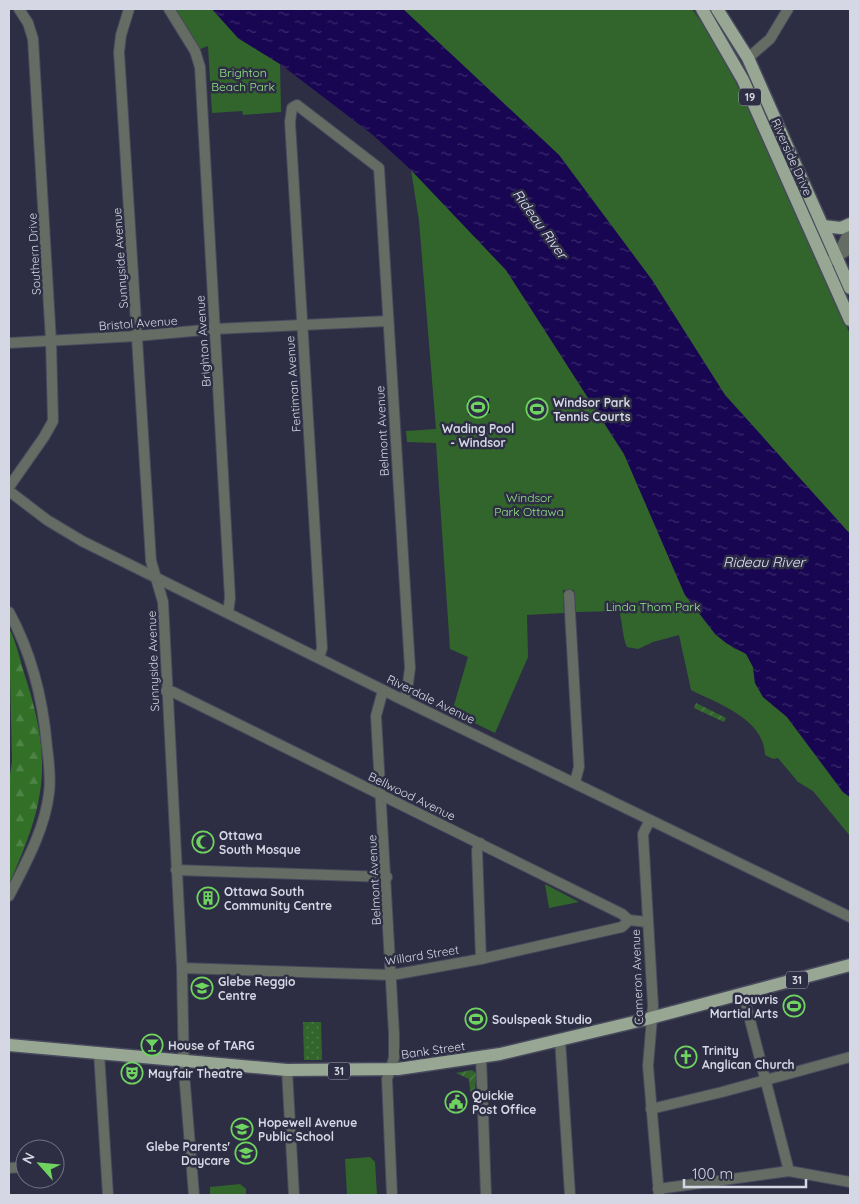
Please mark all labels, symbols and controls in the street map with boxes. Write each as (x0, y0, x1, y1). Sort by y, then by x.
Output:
park label: Brighton Beach Park (211, 65, 275, 94)
road number: 19 (739, 88, 761, 105)
street label: Riverside Drive (768, 116, 816, 198)
water label: Rideau River (509, 186, 572, 264)
street label: Sunnyside Avenue (109, 207, 131, 309)
street label: Southern Drive (24, 212, 44, 295)
street label: Brighton Avenue (192, 294, 214, 387)
street label: Bristol Avenue (98, 313, 178, 333)
street label: Fentiman Avenue (282, 335, 304, 433)
street label: Belmont Avenue (372, 385, 392, 477)
sports icon: Wading Pool - Windsor (466, 395, 490, 419)
place label: Windsor Park Tennis Courts (553, 395, 631, 424)
sports icon: Windsor Park Tennis Courts (525, 397, 549, 421)
place label: Wading Pool - Windsor (442, 421, 514, 450)
park label: Windsor Park Ottawa (494, 490, 564, 519)
water label: Rideau River (723, 553, 807, 571)
park label: Linda Thom Park (606, 599, 700, 614)
street label: Sunnyside Avenue (144, 610, 162, 712)
street label: Riverdale Avenue (384, 671, 478, 727)
street label: Bellwood Avenue (366, 768, 458, 824)
place label: Ottawa South Mosque (219, 828, 301, 857)
mosque icon: Ottawa South Mosque (191, 830, 215, 854)
street label: Belmont Avenue (364, 834, 384, 926)
place label: Ottawa South Community Centre (224, 884, 332, 913)
building icon: Ottawa South Community Centre (196, 886, 220, 910)
street label: Cameron Avenue (628, 929, 646, 1025)
street label: Willard Street (384, 942, 460, 968)
road number: 31 (786, 972, 808, 988)
place label: Glebe Reggio Centre (218, 974, 296, 1003)
school or university icon: Glebe Reggio Centre (190, 976, 214, 1000)
place label: Douvris Martial Arts (710, 992, 778, 1021)
sports icon: Douvris Martial Arts (782, 994, 806, 1018)
sports icon: Soulspeak Studio (464, 1007, 488, 1031)
place label: Soulspeak Studio (492, 1012, 593, 1027)
bar icon: House of TARG (140, 1033, 164, 1057)
place label: House of TARG (168, 1038, 255, 1053)
street label: Bank Street (400, 1038, 466, 1062)
place label: Trinity Anglican Church (702, 1043, 795, 1072)
church icon: Trinity Anglican Church (674, 1045, 698, 1069)
theatre icon: Mayfair Theatre (120, 1061, 144, 1085)
road number: 31 (328, 1062, 350, 1080)
place label: Mayfair Theatre (148, 1066, 243, 1081)
place label: Quickie Post Office (472, 1088, 536, 1117)
public building icon: Quickie Post Office (444, 1090, 468, 1114)
place label: Hopewell Avenue Public School (258, 1115, 357, 1144)
school or university icon: Hopewell Avenue Public School (230, 1117, 254, 1141)
north arrow (15, 1139, 65, 1189)
place label: Glebe Parents' Daycare (146, 1139, 230, 1168)
school or university icon: Glebe Parents' Daycare (234, 1141, 258, 1165)
text: N (18, 1149, 39, 1167)
scale bar (684, 1156, 806, 1188)
text: 100 m (692, 1164, 733, 1183)

